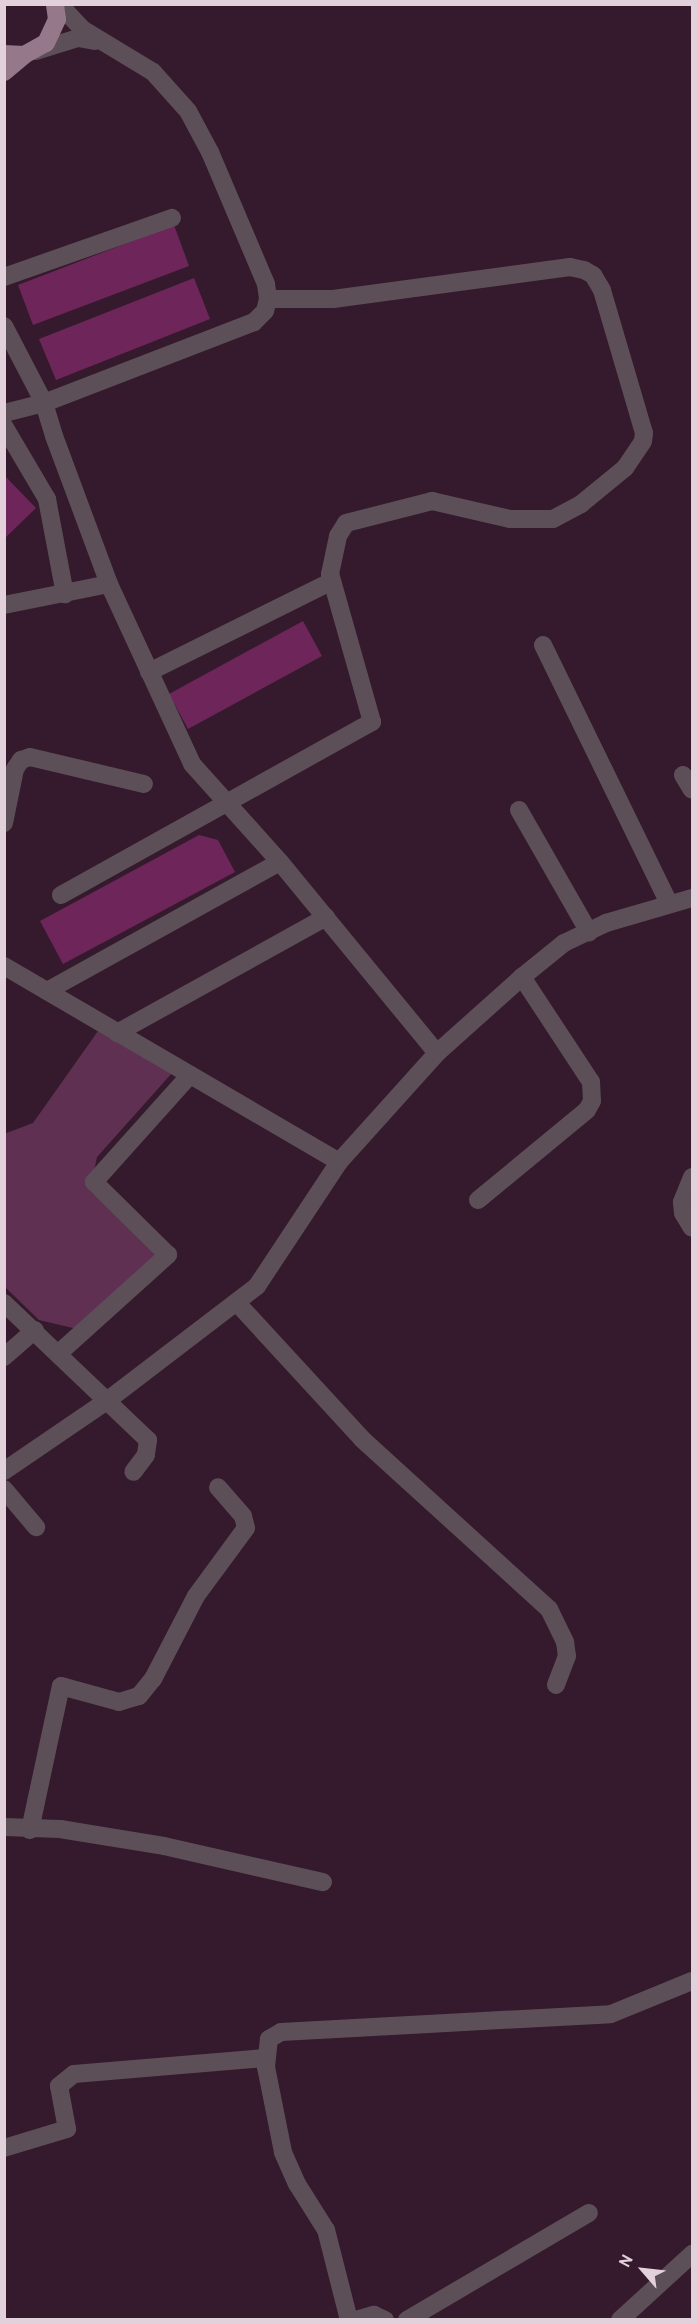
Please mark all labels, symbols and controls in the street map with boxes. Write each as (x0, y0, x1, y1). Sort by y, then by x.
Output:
north arrow (613, 2240, 673, 2300)
text: N (616, 2252, 639, 2271)

